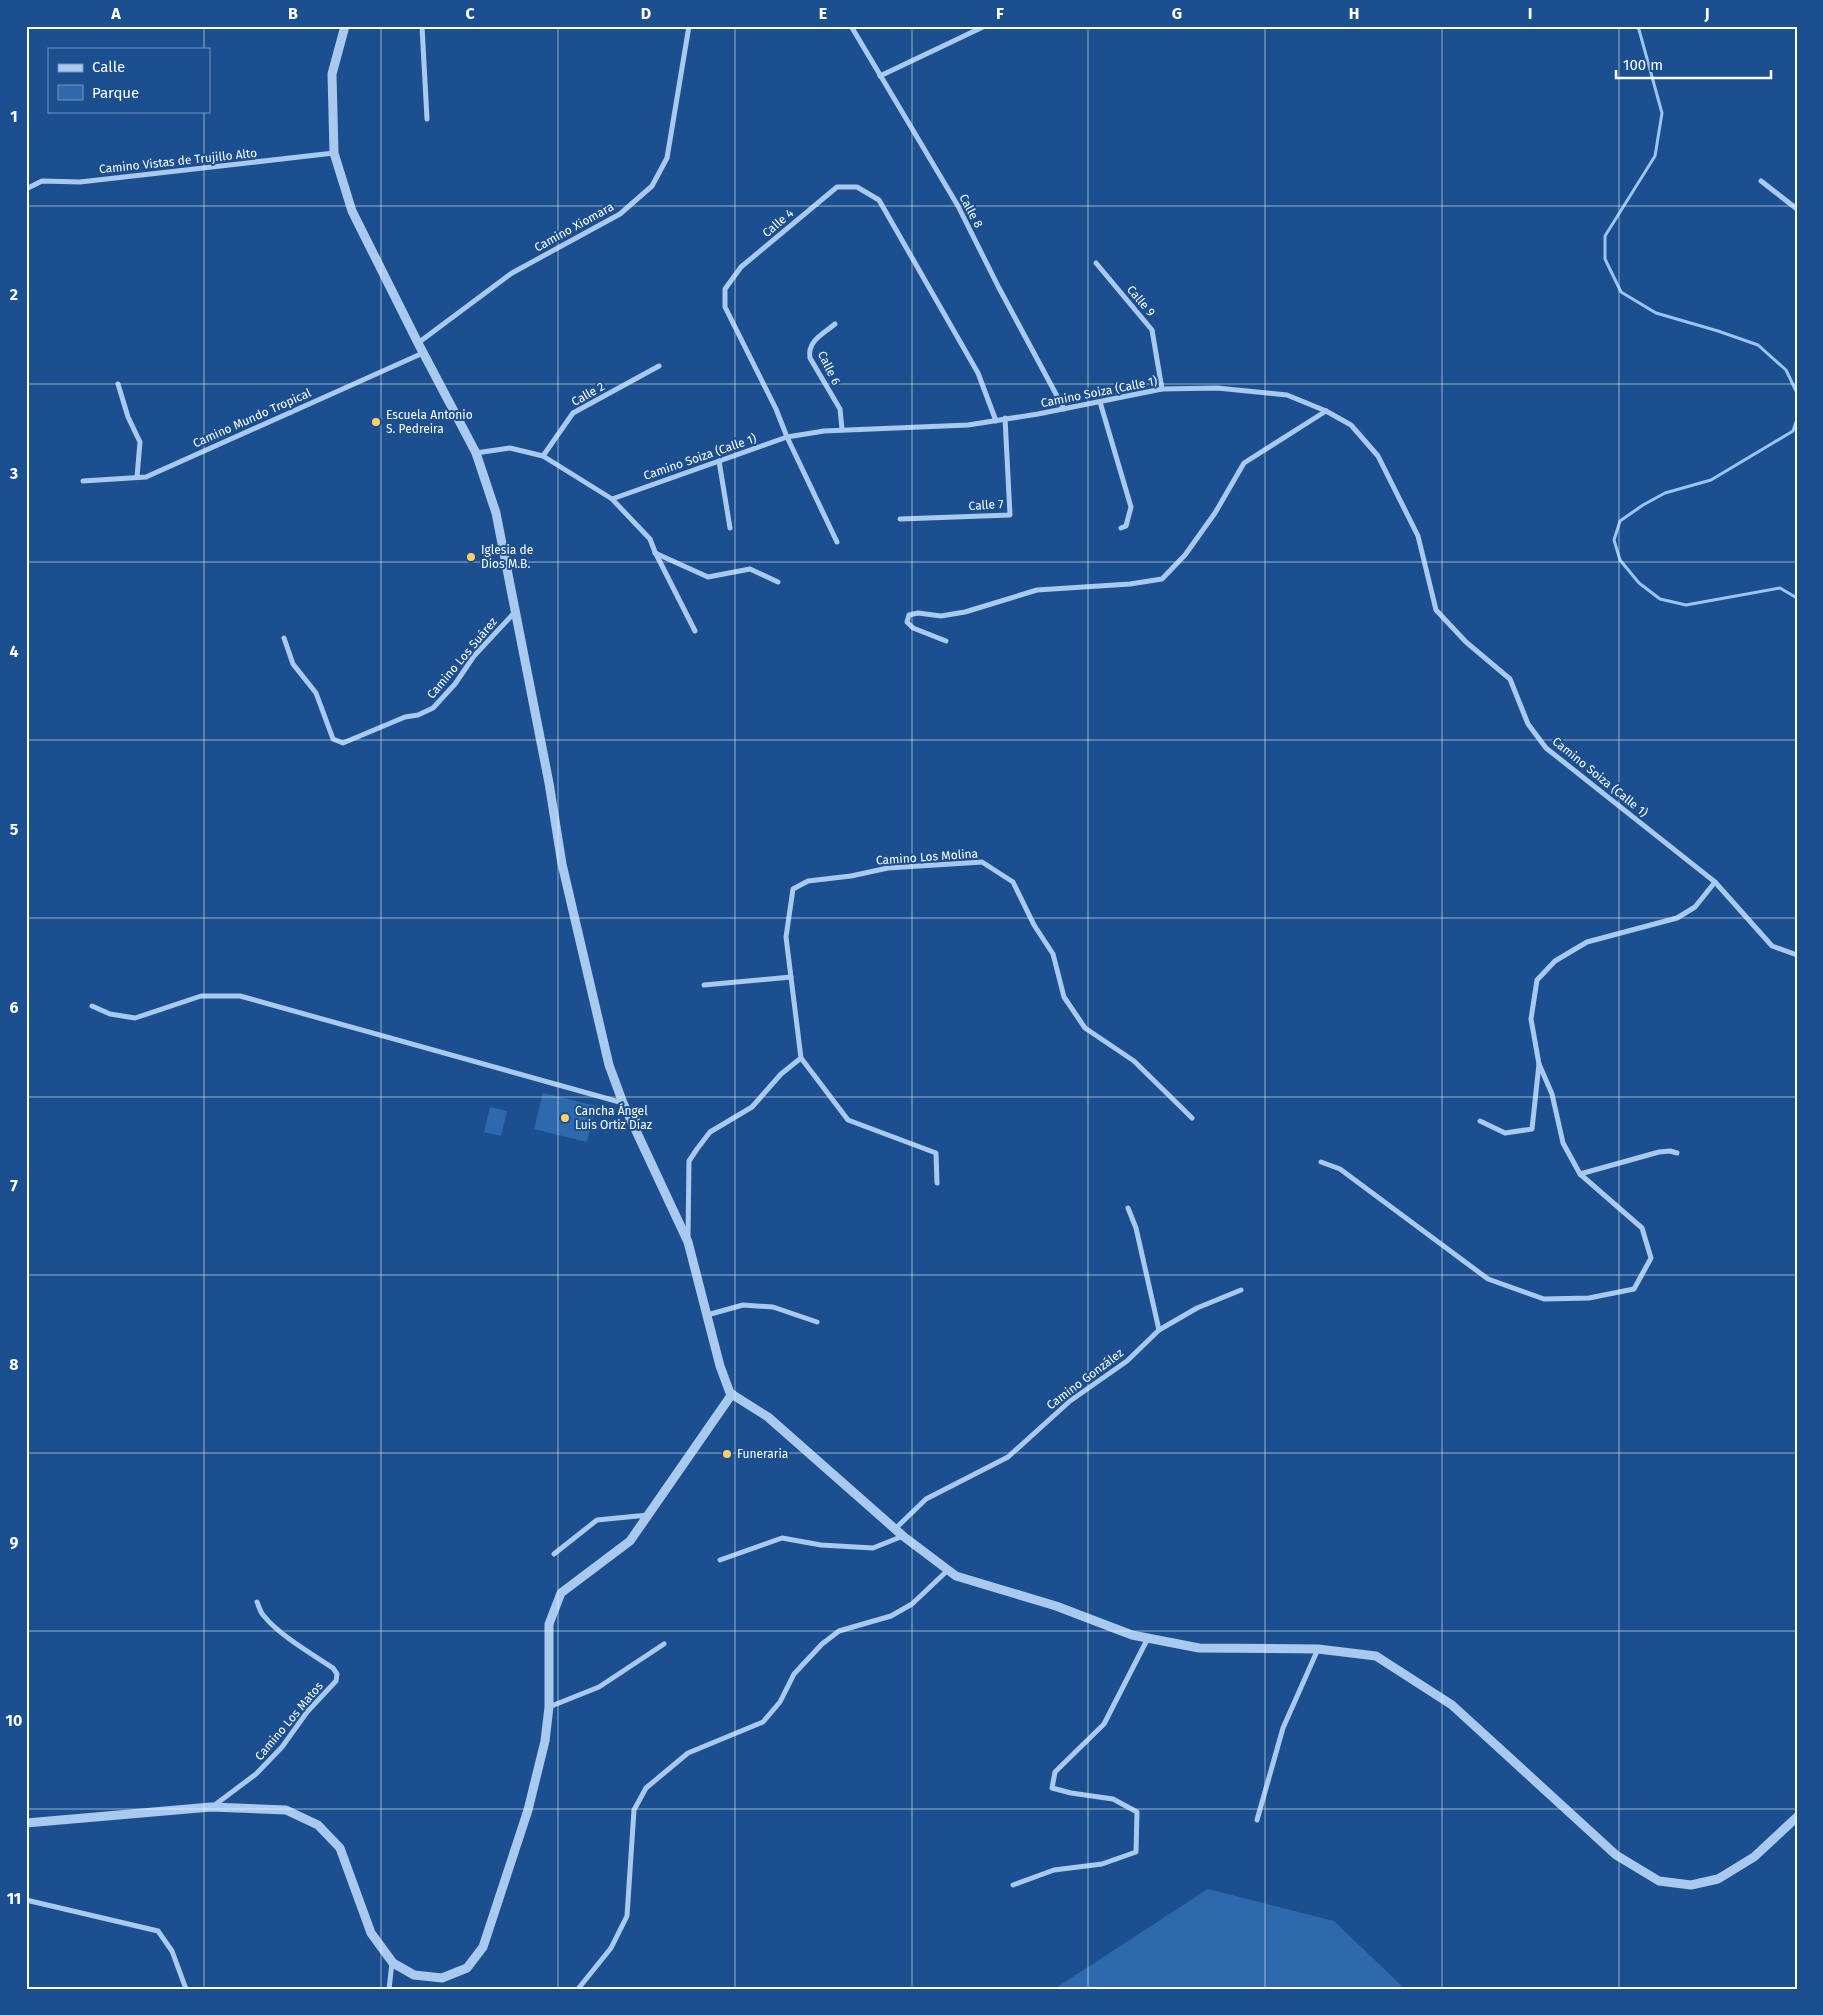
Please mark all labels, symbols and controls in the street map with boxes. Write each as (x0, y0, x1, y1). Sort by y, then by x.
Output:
text: A (110, 4, 121, 23)
text: B (288, 4, 298, 23)
text: C (465, 4, 475, 23)
text: D (641, 4, 651, 23)
text: E (819, 4, 827, 23)
text: F (996, 4, 1004, 23)
text: G (1172, 4, 1182, 23)
text: H (1349, 4, 1359, 23)
text: I (1528, 4, 1532, 23)
text: J (1703, 4, 1710, 23)
legend (48, 48, 210, 112)
scale bar (1616, 48, 1770, 80)
text: 100 m (1623, 56, 1663, 74)
text: Calle (92, 58, 125, 76)
text: Parque (92, 84, 139, 102)
text: 1 (10, 107, 18, 126)
street label: Camino Vistas de Trujillo Alto (98, 146, 258, 176)
street label: Calle 8 (956, 192, 986, 231)
street label: Camino Xiomara (532, 199, 616, 255)
street label: Calle 4 (760, 206, 797, 240)
street label: Calle 9 (1124, 283, 1158, 319)
text: 2 (10, 285, 18, 304)
street label: Calle 6 (815, 349, 843, 387)
street label: Camino Soiza (Calle 1) (1040, 374, 1159, 410)
street label: Calle 2 (569, 379, 607, 409)
street label: Camino Mundo Tropical (191, 385, 314, 450)
place label: Escuela Antonio S. Pedreira (386, 408, 473, 436)
marker: Escuela Antonio S. Pedreira (370, 416, 382, 428)
street label: Camino Soiza (Calle 1) (642, 431, 758, 483)
text: 3 (9, 464, 18, 483)
street label: Calle 7 (968, 497, 1004, 513)
place label: Iglesia de Dios M.B. (481, 543, 533, 571)
marker: Iglesia de Dios M.B. (465, 551, 477, 563)
street label: Camino Los Suárez (424, 615, 500, 701)
text: 4 (9, 642, 19, 661)
street label: Camino Soiza (Calle 1) (1550, 734, 1650, 820)
text: 5 (10, 820, 19, 839)
street label: Camino Los Molina (875, 846, 979, 868)
text: 6 (9, 998, 19, 1017)
place label: Cancha Ángel Luis Ortiz Díaz (575, 1103, 652, 1132)
marker: Cancha Ángel Luis Ortiz Díaz (559, 1112, 571, 1124)
text: 7 (10, 1176, 18, 1195)
street label: Camino González (1044, 1346, 1126, 1412)
text: 8 (9, 1355, 19, 1374)
place label: Funeraria (737, 1447, 788, 1461)
marker: Funeraria (721, 1448, 733, 1460)
text: 9 (10, 1533, 19, 1552)
street label: Camino Los Matos (252, 1679, 326, 1763)
text: 10 (6, 1711, 22, 1730)
text: 11 (7, 1889, 21, 1908)

